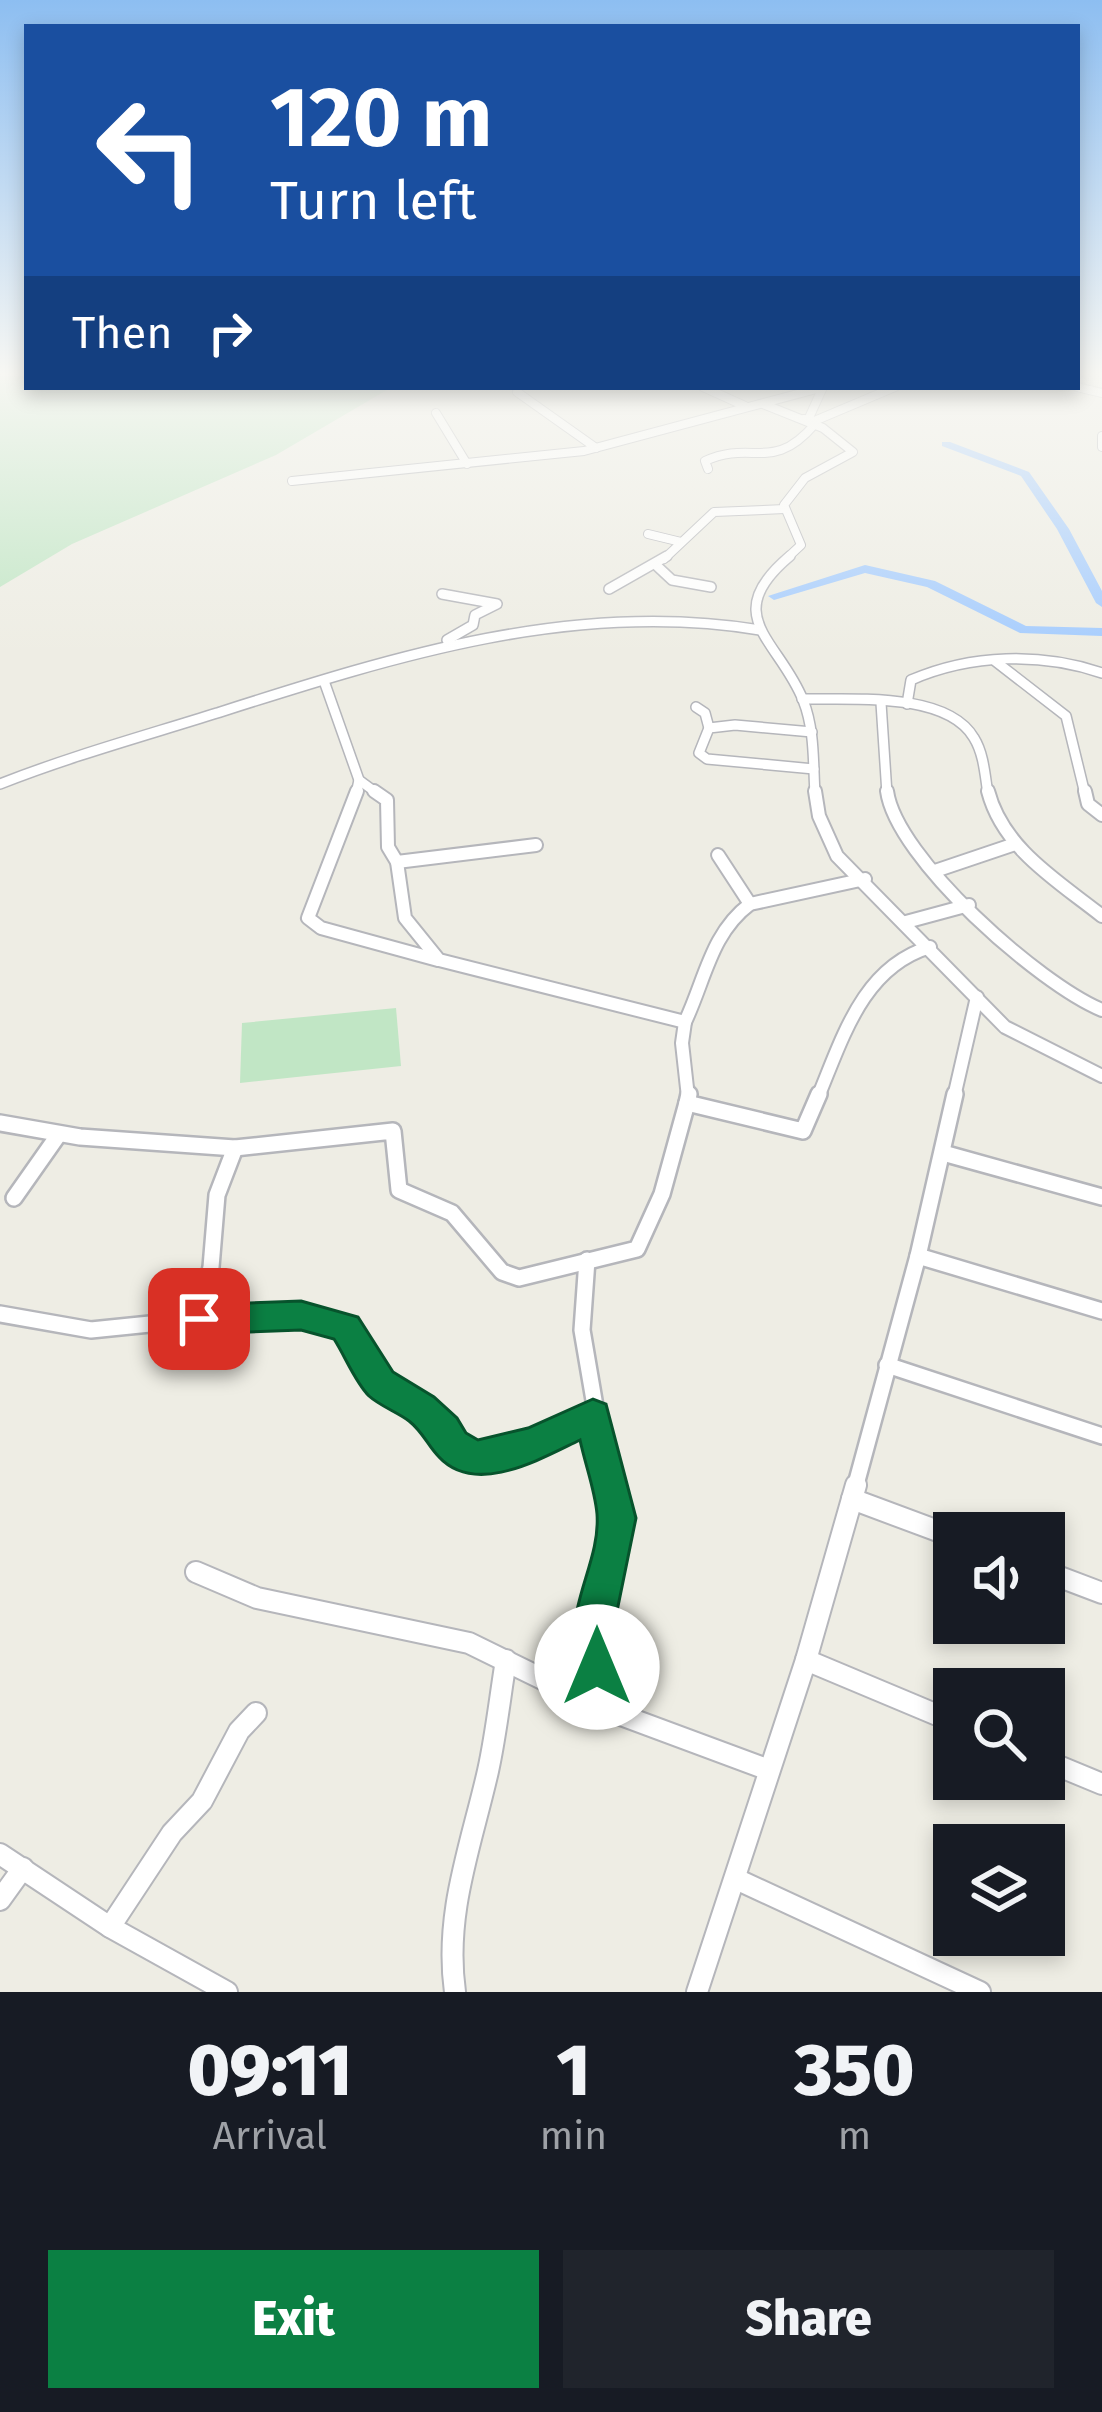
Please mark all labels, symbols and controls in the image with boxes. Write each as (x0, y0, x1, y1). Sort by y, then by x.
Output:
text: 120 m (270, 67, 492, 168)
icon: left (72, 72, 228, 228)
text: Turn left (270, 169, 477, 233)
icon: right (197, 300, 263, 366)
text: Then (72, 306, 173, 360)
pin (148, 1268, 250, 1370)
icon: arrive (166, 1286, 232, 1352)
map controls (933, 1512, 1065, 1956)
button: sound (933, 1512, 1065, 1644)
position arrow (534, 1604, 660, 1730)
button: search (933, 1668, 1065, 1800)
button: layers (933, 1824, 1065, 1956)
text: 09:11 (187, 2028, 352, 2114)
text: 1 (556, 2028, 591, 2114)
text: 350 (795, 2028, 915, 2114)
text: Arrival (213, 2113, 327, 2159)
text: min (540, 2113, 607, 2159)
text: m (838, 2113, 871, 2159)
button: Exit (48, 2250, 539, 2388)
button: Share (563, 2250, 1054, 2388)

